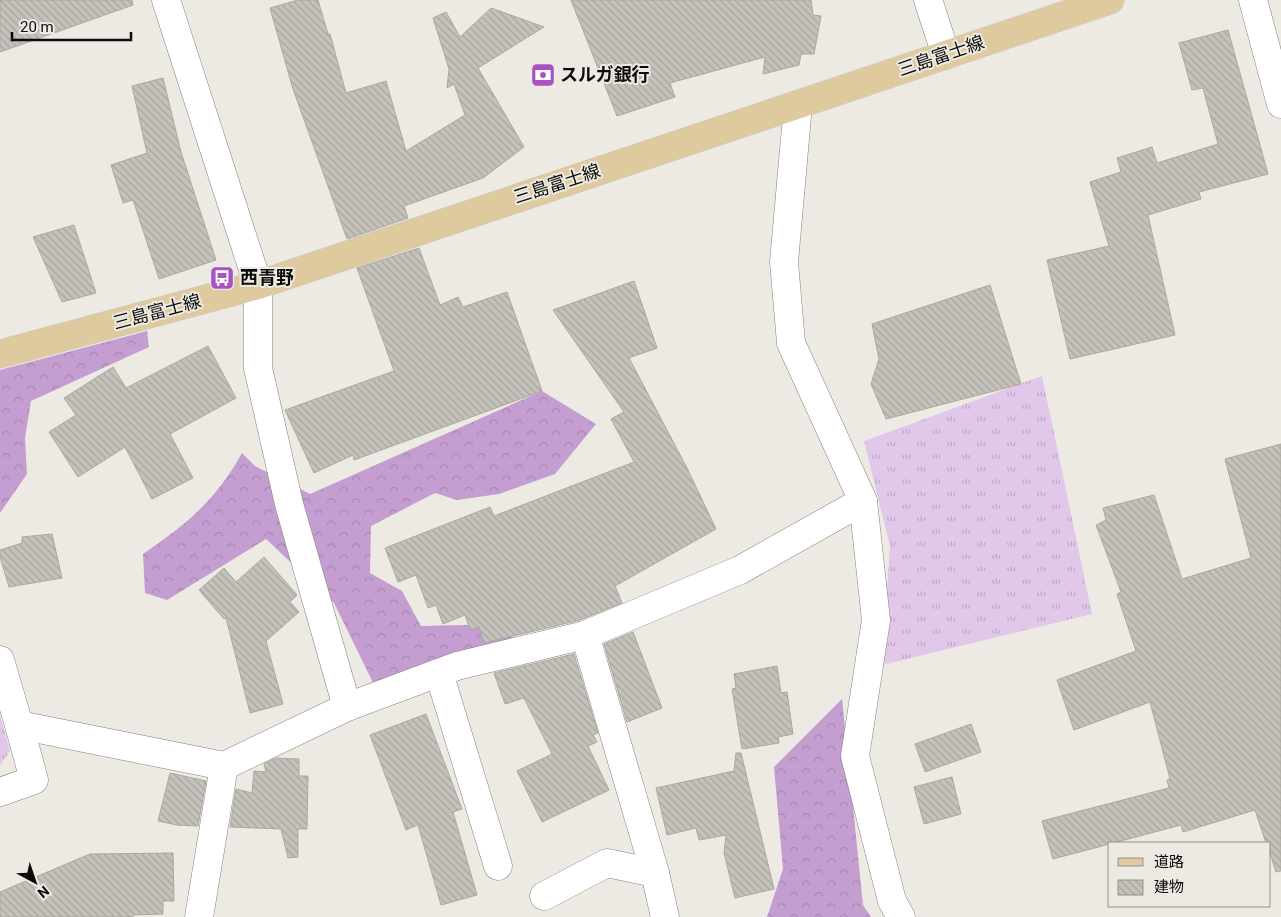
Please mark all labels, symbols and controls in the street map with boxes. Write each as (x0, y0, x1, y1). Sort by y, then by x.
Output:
scale bar (12, 10, 131, 42)
text: 20 m (20, 18, 54, 36)
street label: 三島富士線 (895, 31, 987, 80)
bank icon: スルガ銀行 (530, 62, 556, 88)
place label: スルガ銀行 (560, 64, 649, 85)
street label: 三島富士線 (511, 160, 603, 207)
bus stop icon: 西青野 (209, 265, 235, 291)
place label: 西青野 (240, 267, 294, 288)
street label: 三島富士線 (111, 290, 203, 333)
legend (1108, 842, 1271, 907)
text: 道路 (1154, 853, 1184, 871)
north arrow (10, 857, 60, 907)
text: 建物 (1154, 878, 1184, 896)
text: N (34, 883, 52, 901)

